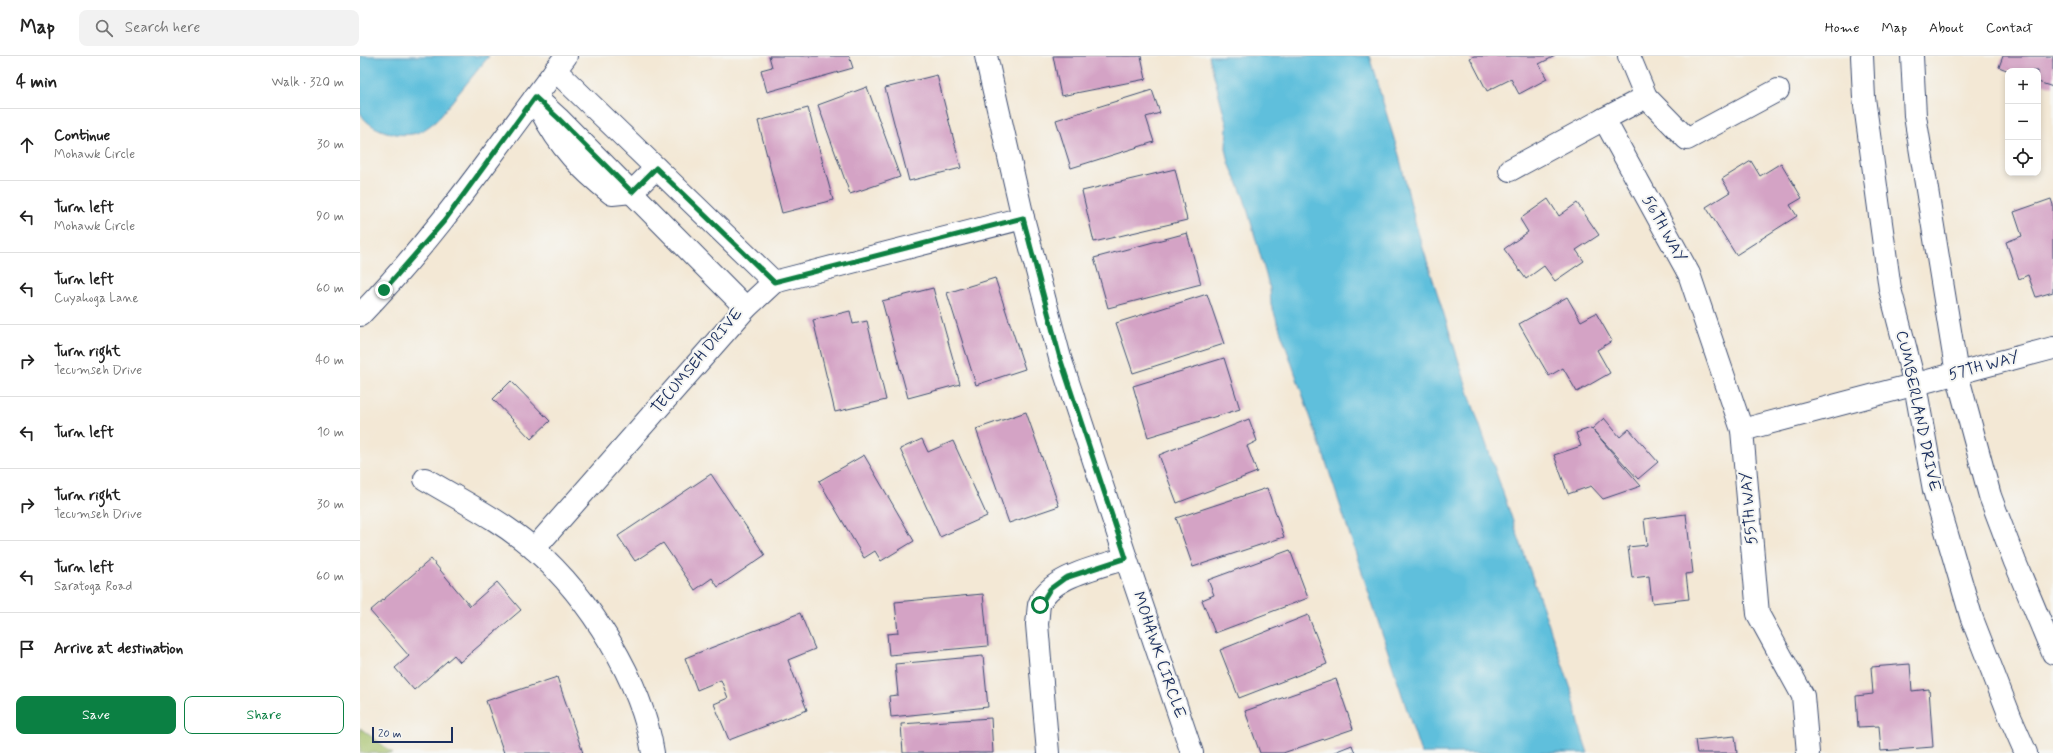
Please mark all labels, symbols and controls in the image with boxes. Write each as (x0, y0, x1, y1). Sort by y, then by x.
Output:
search box (79, 10, 359, 46)
text: Map (20, 15, 55, 40)
icon: search (93, 17, 115, 39)
text: Search here (125, 18, 200, 38)
text: Home (1825, 19, 1859, 37)
text: Map (1881, 19, 1907, 37)
text: About (1929, 19, 1964, 37)
text: Contact (1986, 19, 2033, 37)
map controls (2005, 68, 2041, 176)
button: + (2005, 68, 2041, 104)
text: 4 min (16, 71, 57, 93)
text: Walk · 320 m (271, 74, 344, 91)
button: − (2005, 104, 2041, 140)
text: Continue (54, 126, 110, 146)
icon: ahead (16, 134, 38, 156)
text: 30 m (317, 136, 344, 153)
button: locate (2005, 140, 2041, 176)
text: Mohawk Circle (54, 146, 135, 163)
street label: 56TH WAY (1637, 192, 1691, 266)
text: Turn left (54, 198, 114, 218)
icon: left (16, 206, 38, 228)
text: 90 m (316, 208, 344, 225)
text: Mohawk Circle (54, 218, 135, 235)
text: Turn left (54, 270, 114, 290)
icon: left (16, 278, 38, 300)
text: 60 m (316, 280, 344, 297)
route end (375, 281, 393, 299)
text: Cuyahoga Lane (54, 290, 139, 307)
street label: TECUMSEH DRIVE (647, 304, 747, 418)
street label: CUMBERLAND DRIVE (1891, 329, 1945, 493)
text: Turn right (54, 342, 121, 362)
street label: 57TH WAY (1946, 346, 2022, 386)
icon: right (16, 350, 38, 372)
text: 40 m (315, 352, 344, 369)
text: Tecumseh Drive (54, 362, 142, 379)
icon: left (16, 422, 38, 444)
text: Turn left (54, 423, 114, 443)
text: 10 m (317, 424, 344, 441)
street label: 55TH WAY (1735, 471, 1763, 545)
text: Turn right (54, 486, 121, 506)
icon: right (16, 494, 38, 516)
text: 30 m (317, 496, 344, 513)
text: Tecumseh Drive (54, 506, 142, 523)
text: Turn left (54, 558, 114, 578)
icon: left (16, 566, 38, 588)
text: 60 m (316, 568, 344, 585)
text: Saratoga Road (54, 578, 132, 595)
street label: MOHAWK CIRCLE (1127, 589, 1191, 721)
route start (1031, 596, 1049, 614)
icon: arrive (16, 638, 38, 660)
text: Arrive at destination (54, 639, 183, 659)
button: Save (16, 696, 176, 734)
button: Share (184, 696, 344, 734)
scale bar (372, 725, 453, 744)
text: 20 m (378, 727, 401, 741)

